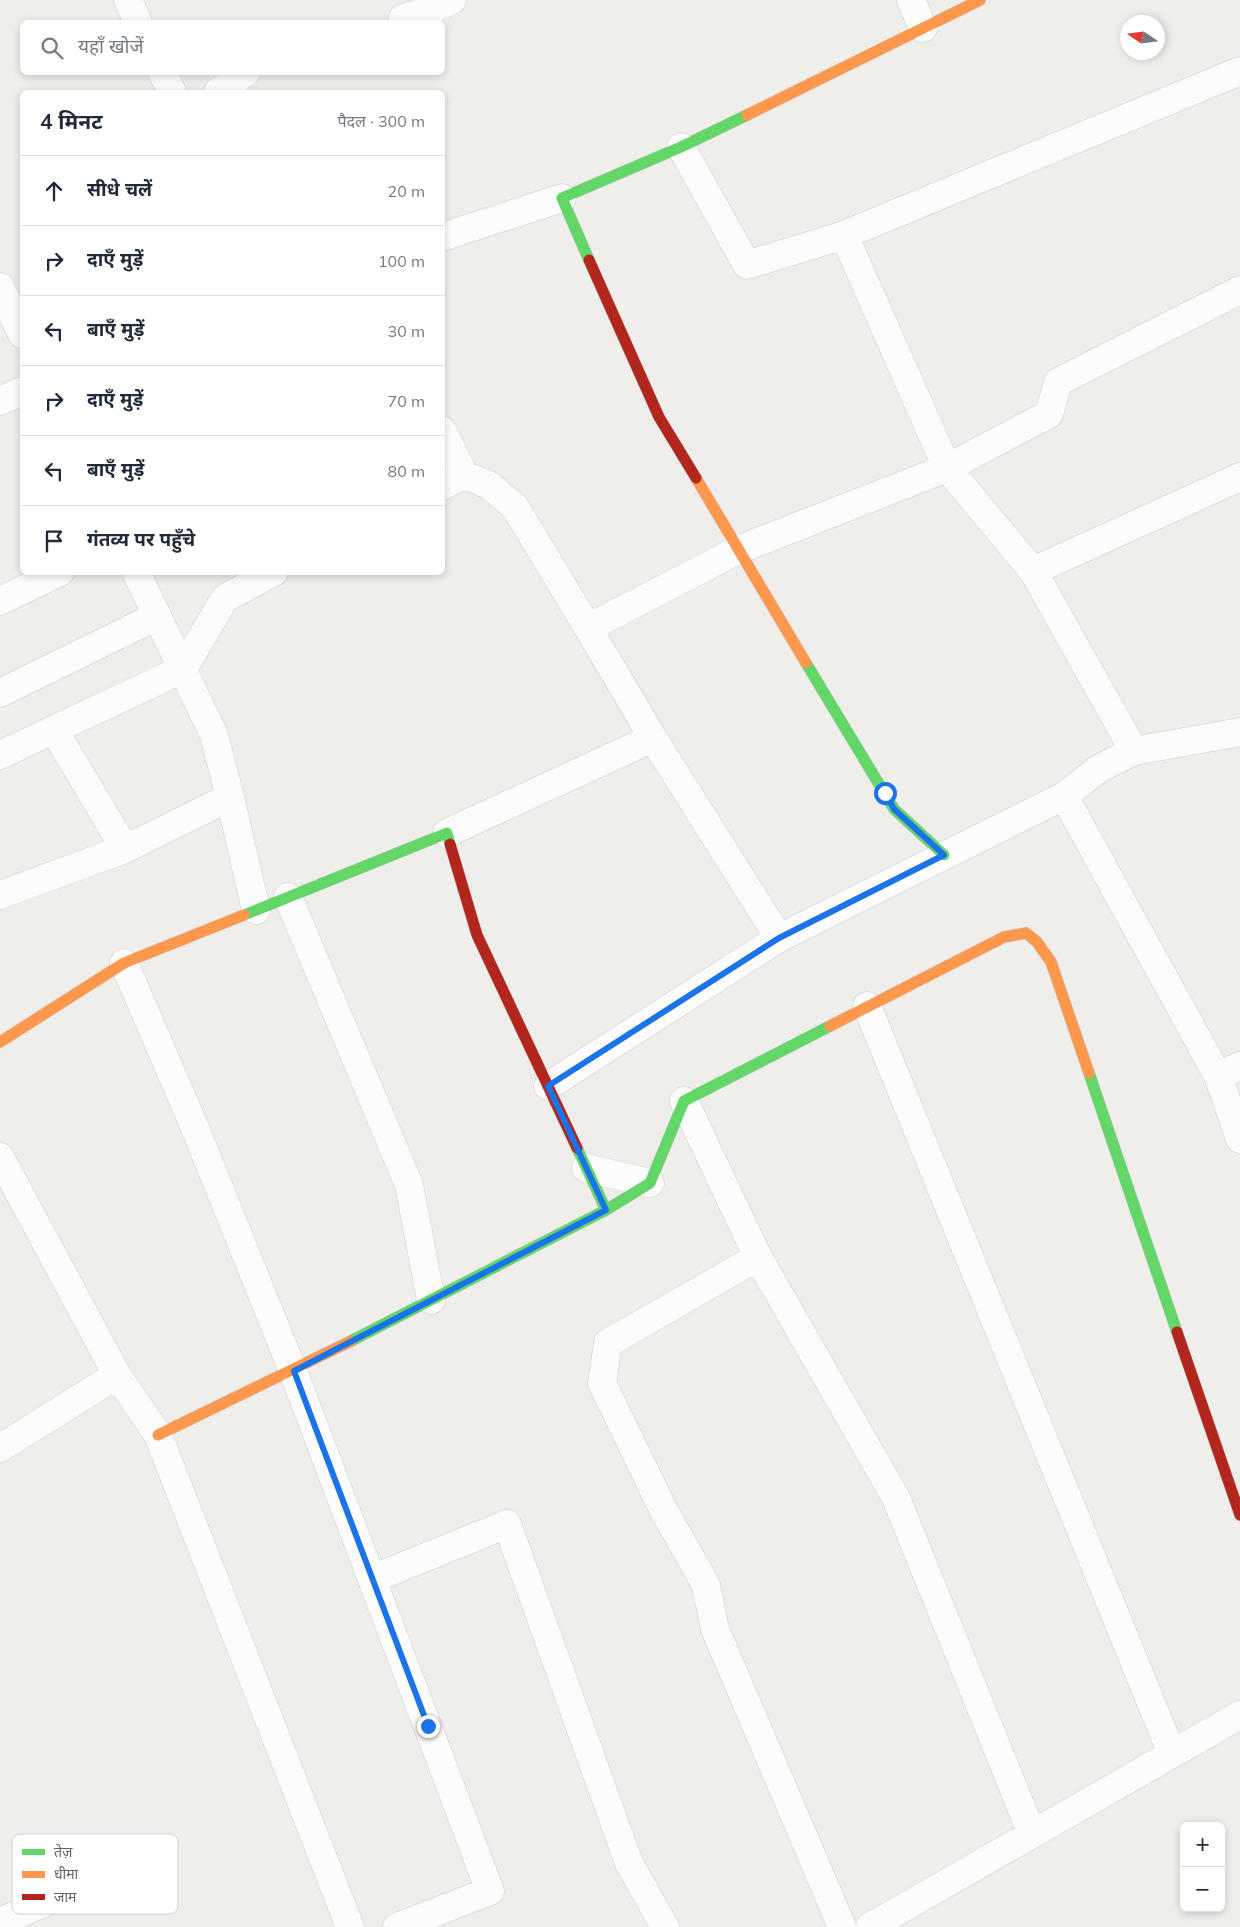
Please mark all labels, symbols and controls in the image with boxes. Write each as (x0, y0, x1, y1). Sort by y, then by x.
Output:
north arrow (1120, 15, 1165, 60)
search box (20, 20, 445, 75)
icon: search (38, 34, 66, 62)
text: यहाँ खोजें (78, 34, 144, 58)
text: 4 मिनट (40, 108, 102, 134)
text: पैदल · 300 m (337, 111, 425, 131)
icon: ahead (40, 177, 68, 205)
text: सीधे चलें (87, 177, 152, 201)
text: 20 m (388, 181, 425, 201)
icon: right (40, 247, 68, 275)
text: दाएँ मुड़ें (87, 247, 143, 271)
text: 100 m (378, 251, 425, 271)
icon: left (40, 317, 68, 345)
text: बाएँ मुड़ें (87, 317, 144, 341)
text: 30 m (388, 321, 425, 341)
icon: right (40, 387, 68, 415)
text: दाएँ मुड़ें (87, 387, 143, 411)
text: 70 m (388, 391, 425, 411)
icon: left (40, 457, 68, 485)
text: बाएँ मुड़ें (87, 457, 144, 481)
text: 80 m (388, 461, 425, 481)
icon: arrive (40, 527, 68, 555)
text: गंतव्य पर पहुँचे (87, 527, 195, 551)
route start (874, 782, 897, 805)
route end (417, 1715, 440, 1738)
map controls (1180, 1822, 1225, 1912)
button: + (1180, 1822, 1225, 1867)
legend (12, 1834, 178, 1914)
text: तेज़ (54, 1843, 73, 1861)
text: धीमा (54, 1865, 79, 1883)
button: − (1180, 1867, 1225, 1912)
text: जाम (54, 1888, 77, 1906)

